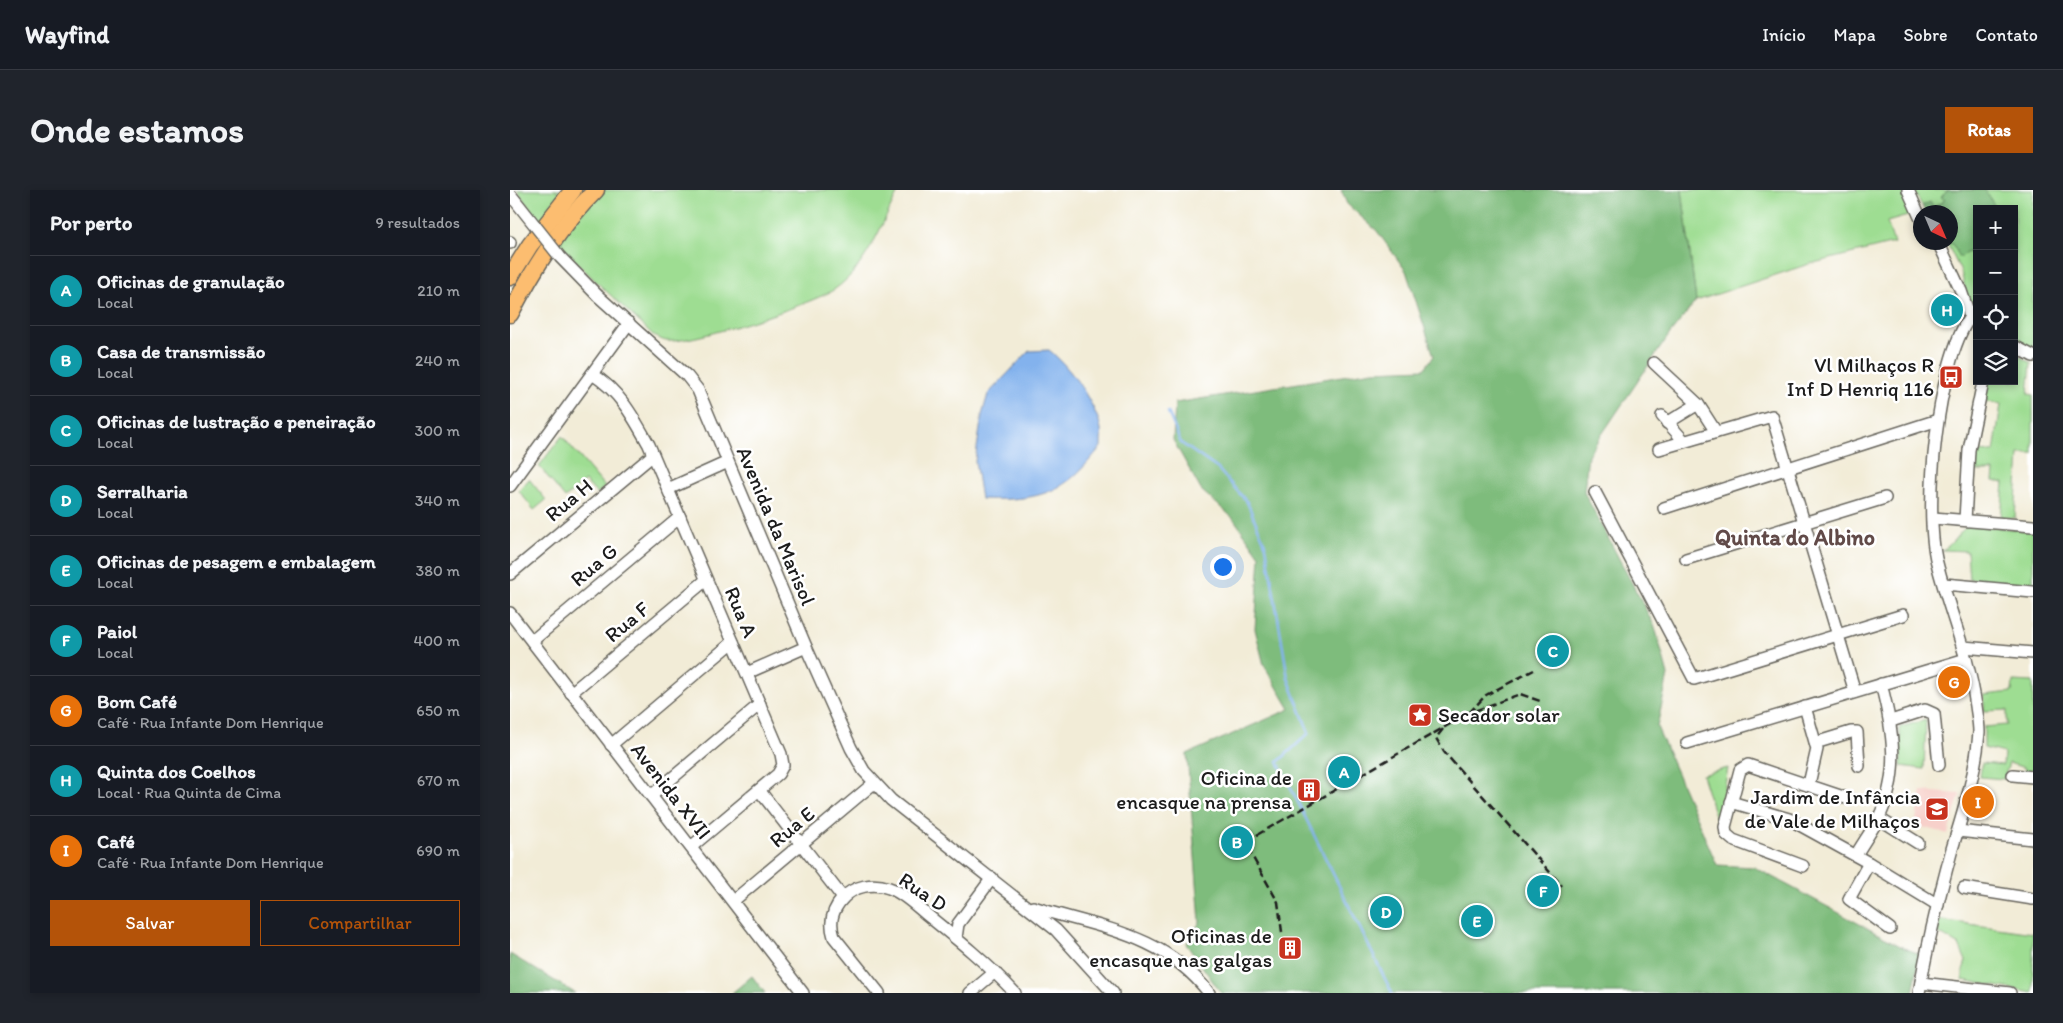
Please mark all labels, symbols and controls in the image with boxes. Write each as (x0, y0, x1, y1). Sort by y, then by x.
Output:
text: Wayfind (25, 20, 109, 49)
text: Início (1762, 24, 1806, 46)
text: Mapa (1834, 24, 1876, 46)
text: Sobre (1904, 24, 1948, 46)
text: Contato (1976, 24, 2038, 46)
button: Rotas (1945, 107, 2033, 153)
text: Onde estamos (30, 109, 244, 151)
north arrow (1913, 205, 1958, 250)
map controls (1973, 205, 2018, 385)
button: + (1973, 205, 2018, 250)
text: Por perto (50, 210, 132, 235)
text: 9 resultados (375, 213, 460, 232)
button: − (1973, 250, 2018, 295)
text: Oficinas de granulação (97, 270, 285, 293)
text: A (61, 281, 71, 300)
text: 210 m (417, 281, 460, 300)
pin: H (1931, 291, 1963, 329)
text: Local (97, 293, 133, 312)
button: locate (1973, 295, 2018, 340)
text: Casa de transmissão (97, 340, 265, 363)
button: layers (1973, 340, 2018, 385)
text: B (61, 351, 71, 370)
text: 240 m (415, 351, 460, 370)
place label: Vl Milhaços R Inf D Henriq 116 (1787, 352, 1934, 401)
text: Local (97, 363, 133, 382)
bus stop icon: Vl Milhaços R Inf D Henriq 116 (1938, 364, 1964, 390)
text: Oficinas de lustração e peneiração (97, 410, 376, 433)
text: C (61, 421, 71, 440)
text: 300 m (415, 421, 460, 440)
text: Local (97, 433, 133, 452)
street label: Avenida da Marisol (732, 443, 821, 609)
street label: Rua H (540, 473, 597, 527)
text: Serralharia (97, 480, 188, 503)
text: D (61, 491, 71, 510)
text: 340 m (415, 491, 460, 510)
text: Local (97, 503, 133, 522)
district label: Quinta do Albino (1715, 524, 1875, 551)
street label: Rua G (565, 538, 622, 592)
text: Oficinas de pesagem e embalagem (97, 550, 376, 573)
your location (1210, 554, 1236, 580)
text: E (62, 561, 70, 580)
text: 380 m (416, 561, 460, 580)
text: Local (97, 573, 133, 592)
street label: Rua A (720, 583, 763, 642)
street label: Rua F (599, 596, 654, 647)
text: Paiol (97, 620, 137, 643)
text: F (62, 631, 70, 650)
text: 400 m (414, 631, 460, 650)
pin: C (1537, 632, 1569, 670)
text: Local (97, 643, 133, 662)
pin: G (1938, 663, 1970, 701)
text: Bom Café (97, 690, 177, 713)
text: G (60, 701, 72, 720)
text: 650 m (416, 701, 460, 720)
place icon: Secador solar (1407, 702, 1433, 728)
place label: Secador solar (1438, 702, 1560, 727)
text: Café · Rua Infante Dom Henrique (97, 713, 324, 732)
street label: Avenida XVII (626, 737, 717, 844)
pin: A (1328, 753, 1360, 791)
text: Quinta dos Coelhos (97, 760, 256, 783)
place label: Oficina de encasque na prensa (1116, 765, 1292, 814)
text: H (60, 771, 72, 790)
text: 670 m (417, 771, 460, 790)
building icon: Oficina de encasque na prensa (1296, 777, 1322, 803)
text: Local · Rua Quinta de Cima (97, 783, 281, 802)
pin: I (1962, 783, 1994, 821)
place label: Jardim de Infância de Vale de Milhaços (1745, 784, 1920, 833)
school or university icon: Jardim de Infância de Vale de Milhaços (1924, 796, 1950, 822)
street label: Rua E (764, 801, 819, 853)
pin: B (1221, 823, 1253, 861)
text: Café (97, 830, 135, 853)
text: I (63, 841, 69, 860)
text: 690 m (416, 841, 460, 860)
text: Café · Rua Infante Dom Henrique (97, 853, 324, 872)
street label: Rua D (894, 867, 952, 917)
pin: F (1527, 872, 1559, 910)
pin: D (1370, 893, 1402, 931)
button: Salvar (50, 900, 250, 946)
button: Compartilhar (260, 900, 460, 946)
pin: E (1461, 902, 1493, 940)
place label: Oficinas de encasque nas galgas (1089, 923, 1272, 972)
building icon: Oficinas de encasque nas galgas (1277, 935, 1303, 961)

